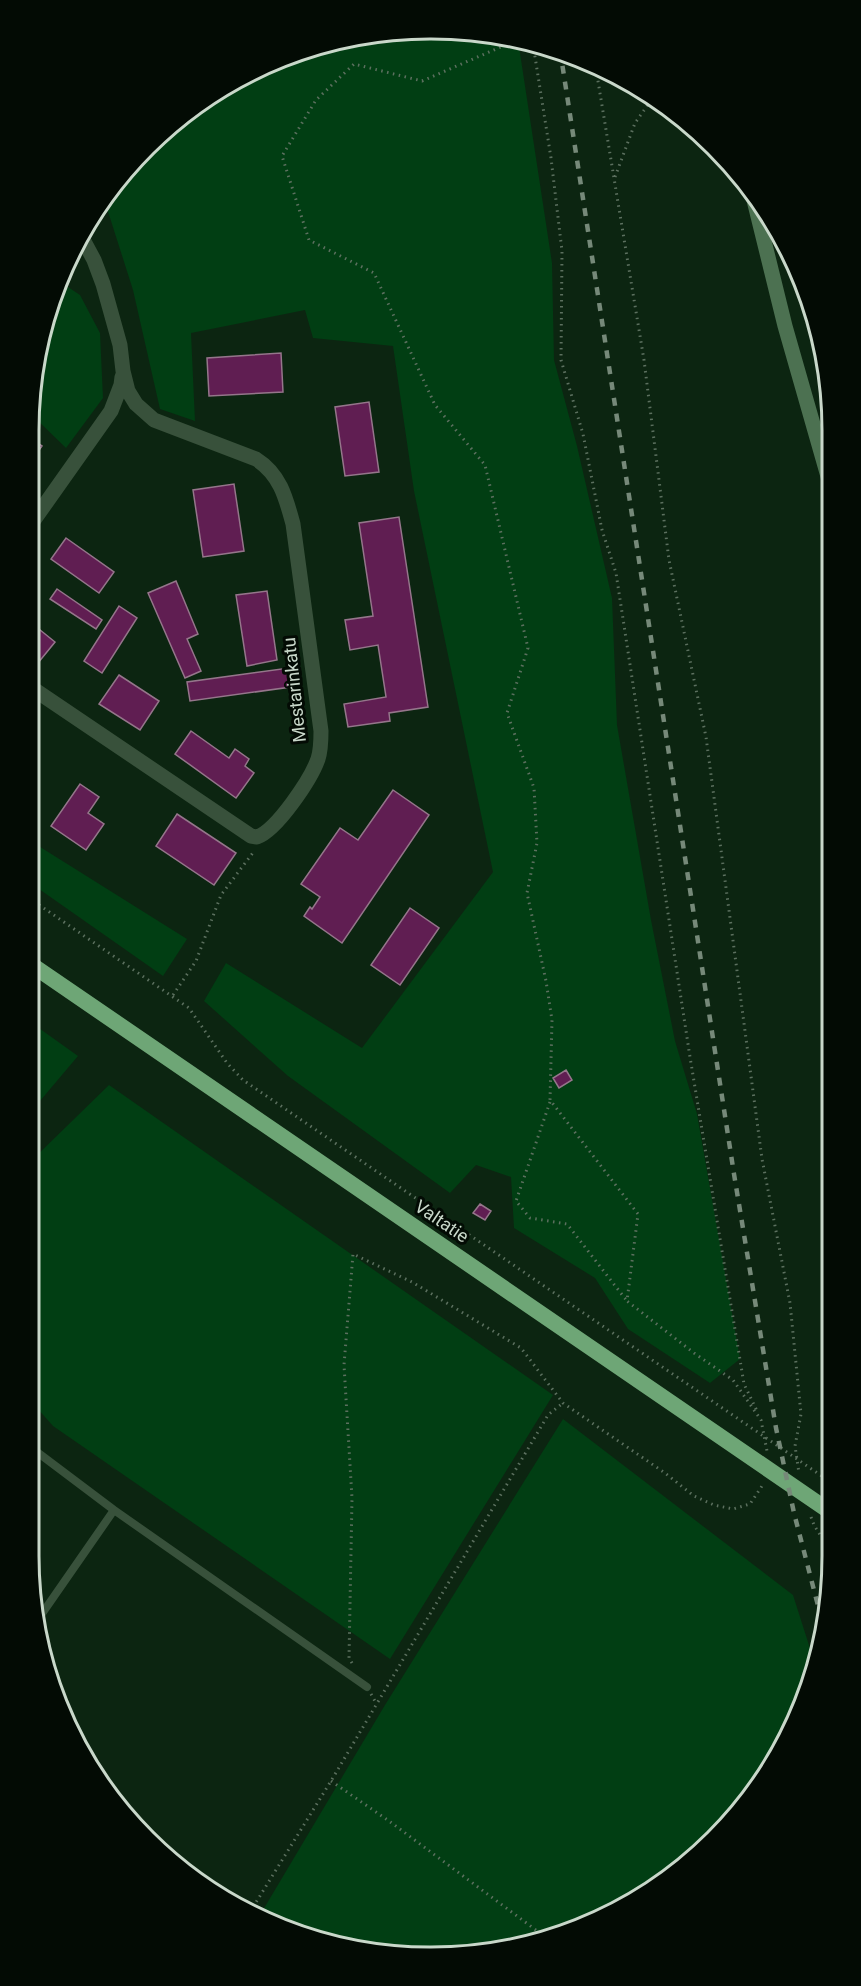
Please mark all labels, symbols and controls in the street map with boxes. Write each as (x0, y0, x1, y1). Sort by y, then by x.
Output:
street label: Mestarinkatu (278, 637, 310, 743)
street label: Valtatie (411, 1195, 473, 1247)

